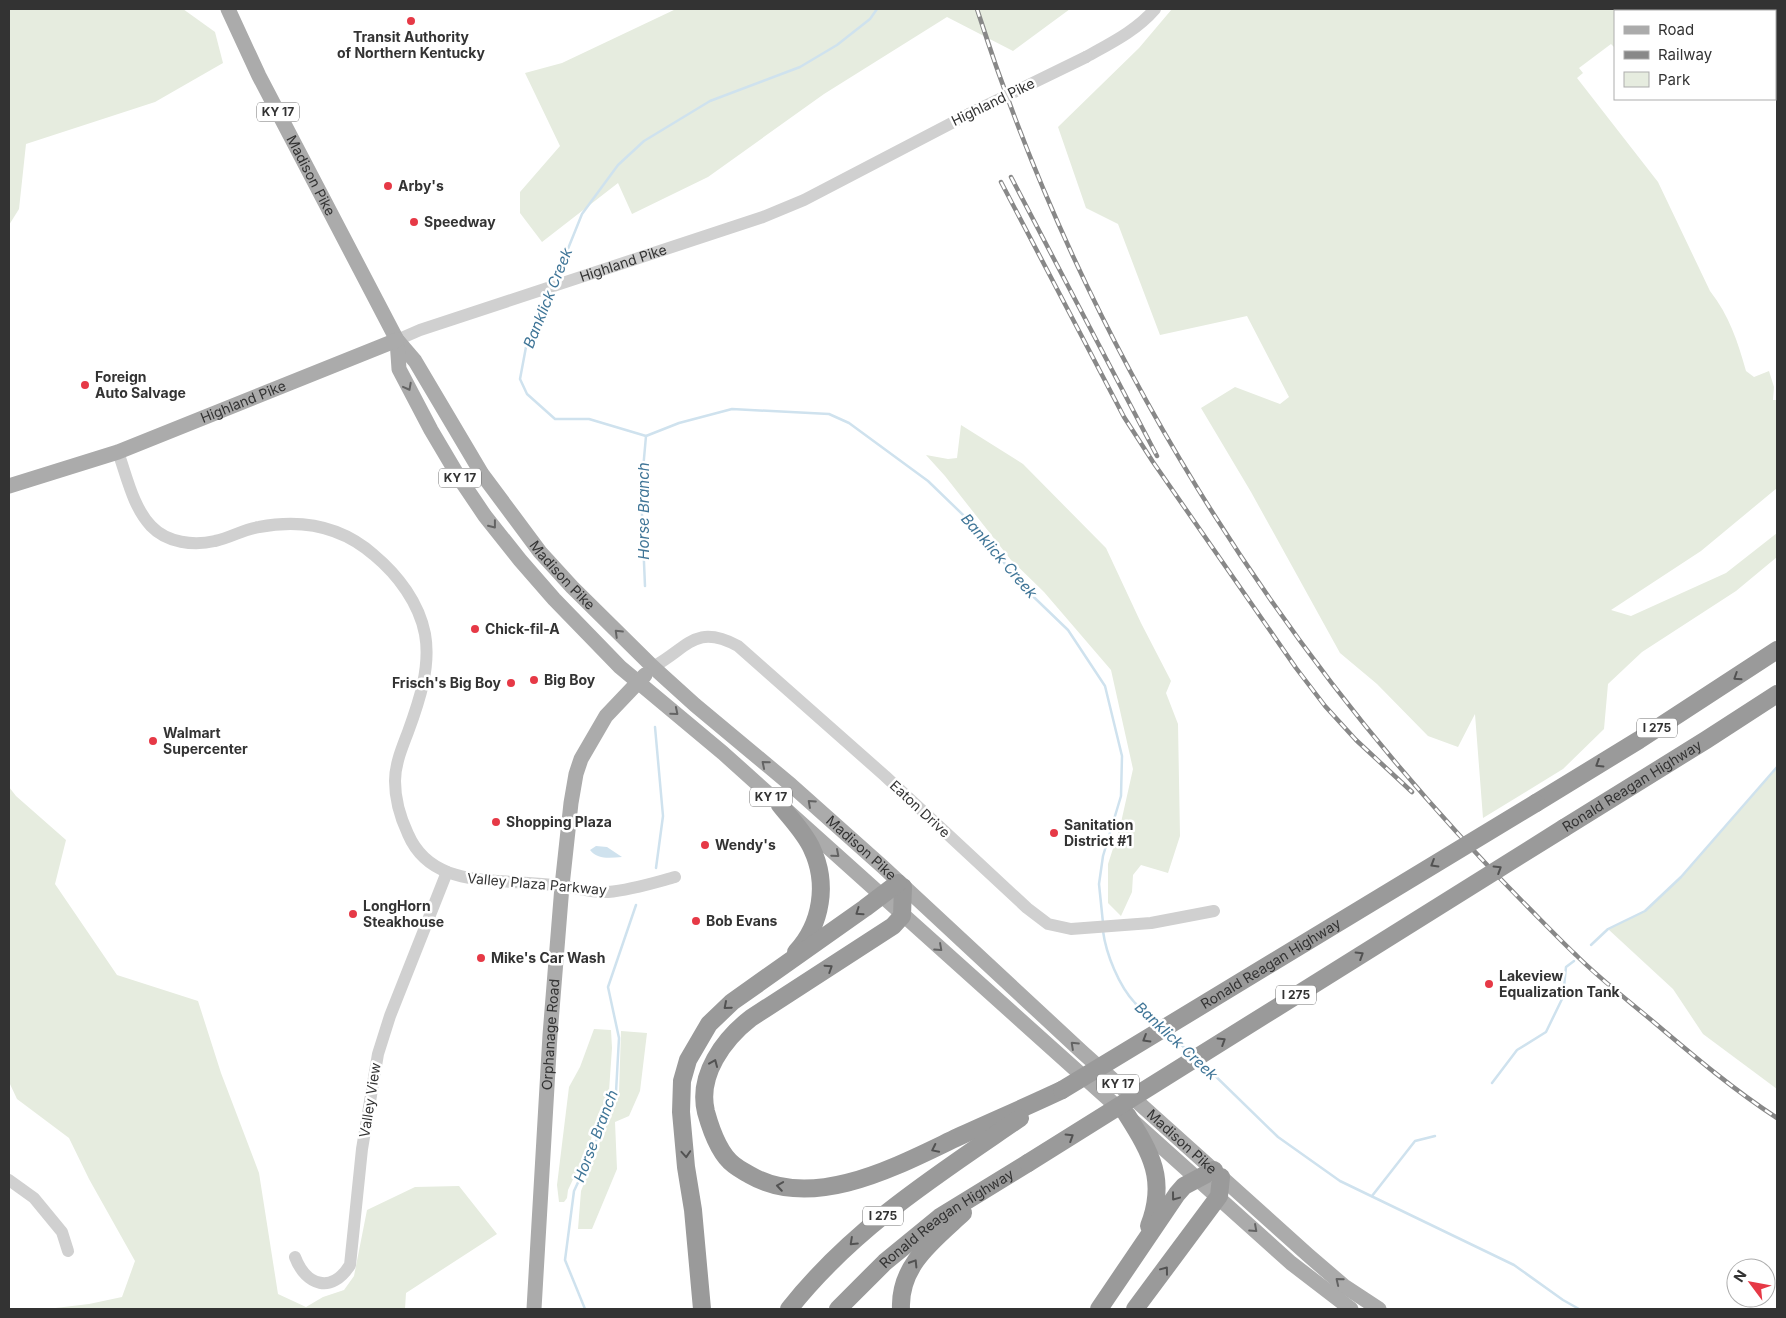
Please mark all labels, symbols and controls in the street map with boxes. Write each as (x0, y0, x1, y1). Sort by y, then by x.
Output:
legend (1614, 10, 1776, 100)
marker: Transit Authority of Northern Kentucky (405, 15, 417, 27)
text: Road (1658, 20, 1694, 39)
place label: Transit Authority of Northern Kentucky (337, 28, 486, 61)
text: Railway (1658, 45, 1713, 64)
text: Park (1658, 70, 1691, 89)
street label: Highland Pike (948, 74, 1037, 129)
road number: KY 17 (257, 102, 299, 121)
street label: Madison Pike (283, 132, 339, 218)
place label: Arby's (398, 177, 444, 194)
marker: Arby's (382, 180, 394, 192)
place label: Speedway (424, 213, 496, 230)
marker: Speedway (408, 216, 420, 228)
street label: Highland Pike (577, 240, 669, 285)
water label: Banklick Creek (519, 244, 577, 351)
place label: Foreign Auto Salvage (95, 368, 186, 401)
street label: Highland Pike (198, 377, 288, 426)
marker: Foreign Auto Salvage (79, 379, 91, 391)
one-way arrow (402, 381, 412, 390)
water label: Horse Branch (634, 462, 653, 560)
road number: KY 17 (439, 468, 481, 488)
water label: Banklick Creek (957, 509, 1042, 603)
one-way arrow (487, 519, 495, 528)
street label: Madison Pike (526, 537, 599, 613)
place label: Chick-fil-A (485, 620, 560, 637)
marker: Chick-fil-A (469, 623, 481, 635)
one-way arrow (615, 630, 624, 639)
place label: Big Boy (544, 671, 596, 688)
one-way arrow (1733, 671, 1742, 680)
place label: Frisch's Big Boy (392, 674, 502, 691)
marker: Big Boy (528, 674, 540, 686)
marker: Frisch's Big Boy (505, 677, 517, 689)
one-way arrow (669, 707, 678, 716)
road number: I 275 (1637, 718, 1677, 738)
place label: Walmart Supercenter (163, 724, 248, 757)
marker: Walmart Supercenter (147, 735, 159, 747)
street label: Ronald Reagan Highway (1559, 736, 1705, 835)
one-way arrow (1596, 757, 1605, 767)
one-way arrow (762, 760, 771, 769)
street label: Eaton Drive (887, 776, 954, 841)
road number: KY 17 (750, 788, 792, 806)
one-way arrow (807, 799, 816, 808)
street label: Madison Pike (823, 812, 900, 883)
place label: Shopping Plaza (506, 813, 612, 830)
marker: Shopping Plaza (490, 816, 502, 828)
place label: Sanitation District #1 (1064, 816, 1133, 849)
marker: Sanitation District #1 (1048, 827, 1060, 839)
place label: Wendy's (715, 836, 776, 853)
marker: Wendy's (699, 839, 711, 851)
one-way arrow (830, 849, 839, 857)
one-way arrow (1431, 858, 1440, 868)
one-way arrow (1492, 866, 1501, 876)
street label: Valley Plaza Parkway (467, 869, 608, 898)
place label: LongHorn Steakhouse (363, 897, 444, 930)
one-way arrow (856, 906, 865, 915)
marker: LongHorn Steakhouse (347, 908, 359, 920)
place label: Bob Evans (706, 912, 778, 929)
street label: Ronald Reagan Highway (1197, 914, 1344, 1012)
marker: Bob Evans (690, 915, 702, 927)
one-way arrow (933, 942, 942, 951)
place label: Mike's Car Wash (491, 949, 605, 966)
marker: Mike's Car Wash (475, 952, 487, 964)
one-way arrow (1355, 952, 1364, 962)
one-way arrow (824, 965, 833, 975)
place label: Lakeview Equalization Tank (1499, 967, 1621, 1000)
street label: Orphanage Road (538, 978, 562, 1091)
marker: Lakeview Equalization Tank (1483, 978, 1495, 990)
road number: I 275 (1276, 986, 1316, 1004)
water label: Banklick Creek (1131, 997, 1222, 1084)
one-way arrow (724, 1001, 733, 1010)
one-way arrow (1142, 1033, 1151, 1043)
one-way arrow (1217, 1038, 1226, 1048)
one-way arrow (1070, 1042, 1079, 1051)
one-way arrow (707, 1059, 718, 1068)
street label: Valley View (355, 1061, 384, 1139)
road number: KY 17 (1097, 1074, 1139, 1094)
water label: Horse Branch (569, 1087, 622, 1185)
street label: Madison Pike (1144, 1105, 1221, 1177)
one-way arrow (1064, 1133, 1073, 1143)
one-way arrow (931, 1142, 940, 1153)
one-way arrow (680, 1151, 691, 1159)
street label: Ronald Reagan Highway (875, 1165, 1017, 1271)
one-way arrow (776, 1182, 784, 1192)
one-way arrow (1172, 1191, 1180, 1200)
road number: I 275 (863, 1206, 903, 1226)
one-way arrow (1249, 1223, 1258, 1232)
one-way arrow (850, 1236, 859, 1245)
north arrow (1726, 1258, 1776, 1308)
one-way arrow (908, 1259, 917, 1269)
one-way arrow (1159, 1266, 1168, 1275)
text: N (1730, 1267, 1750, 1285)
one-way arrow (1336, 1279, 1345, 1287)

